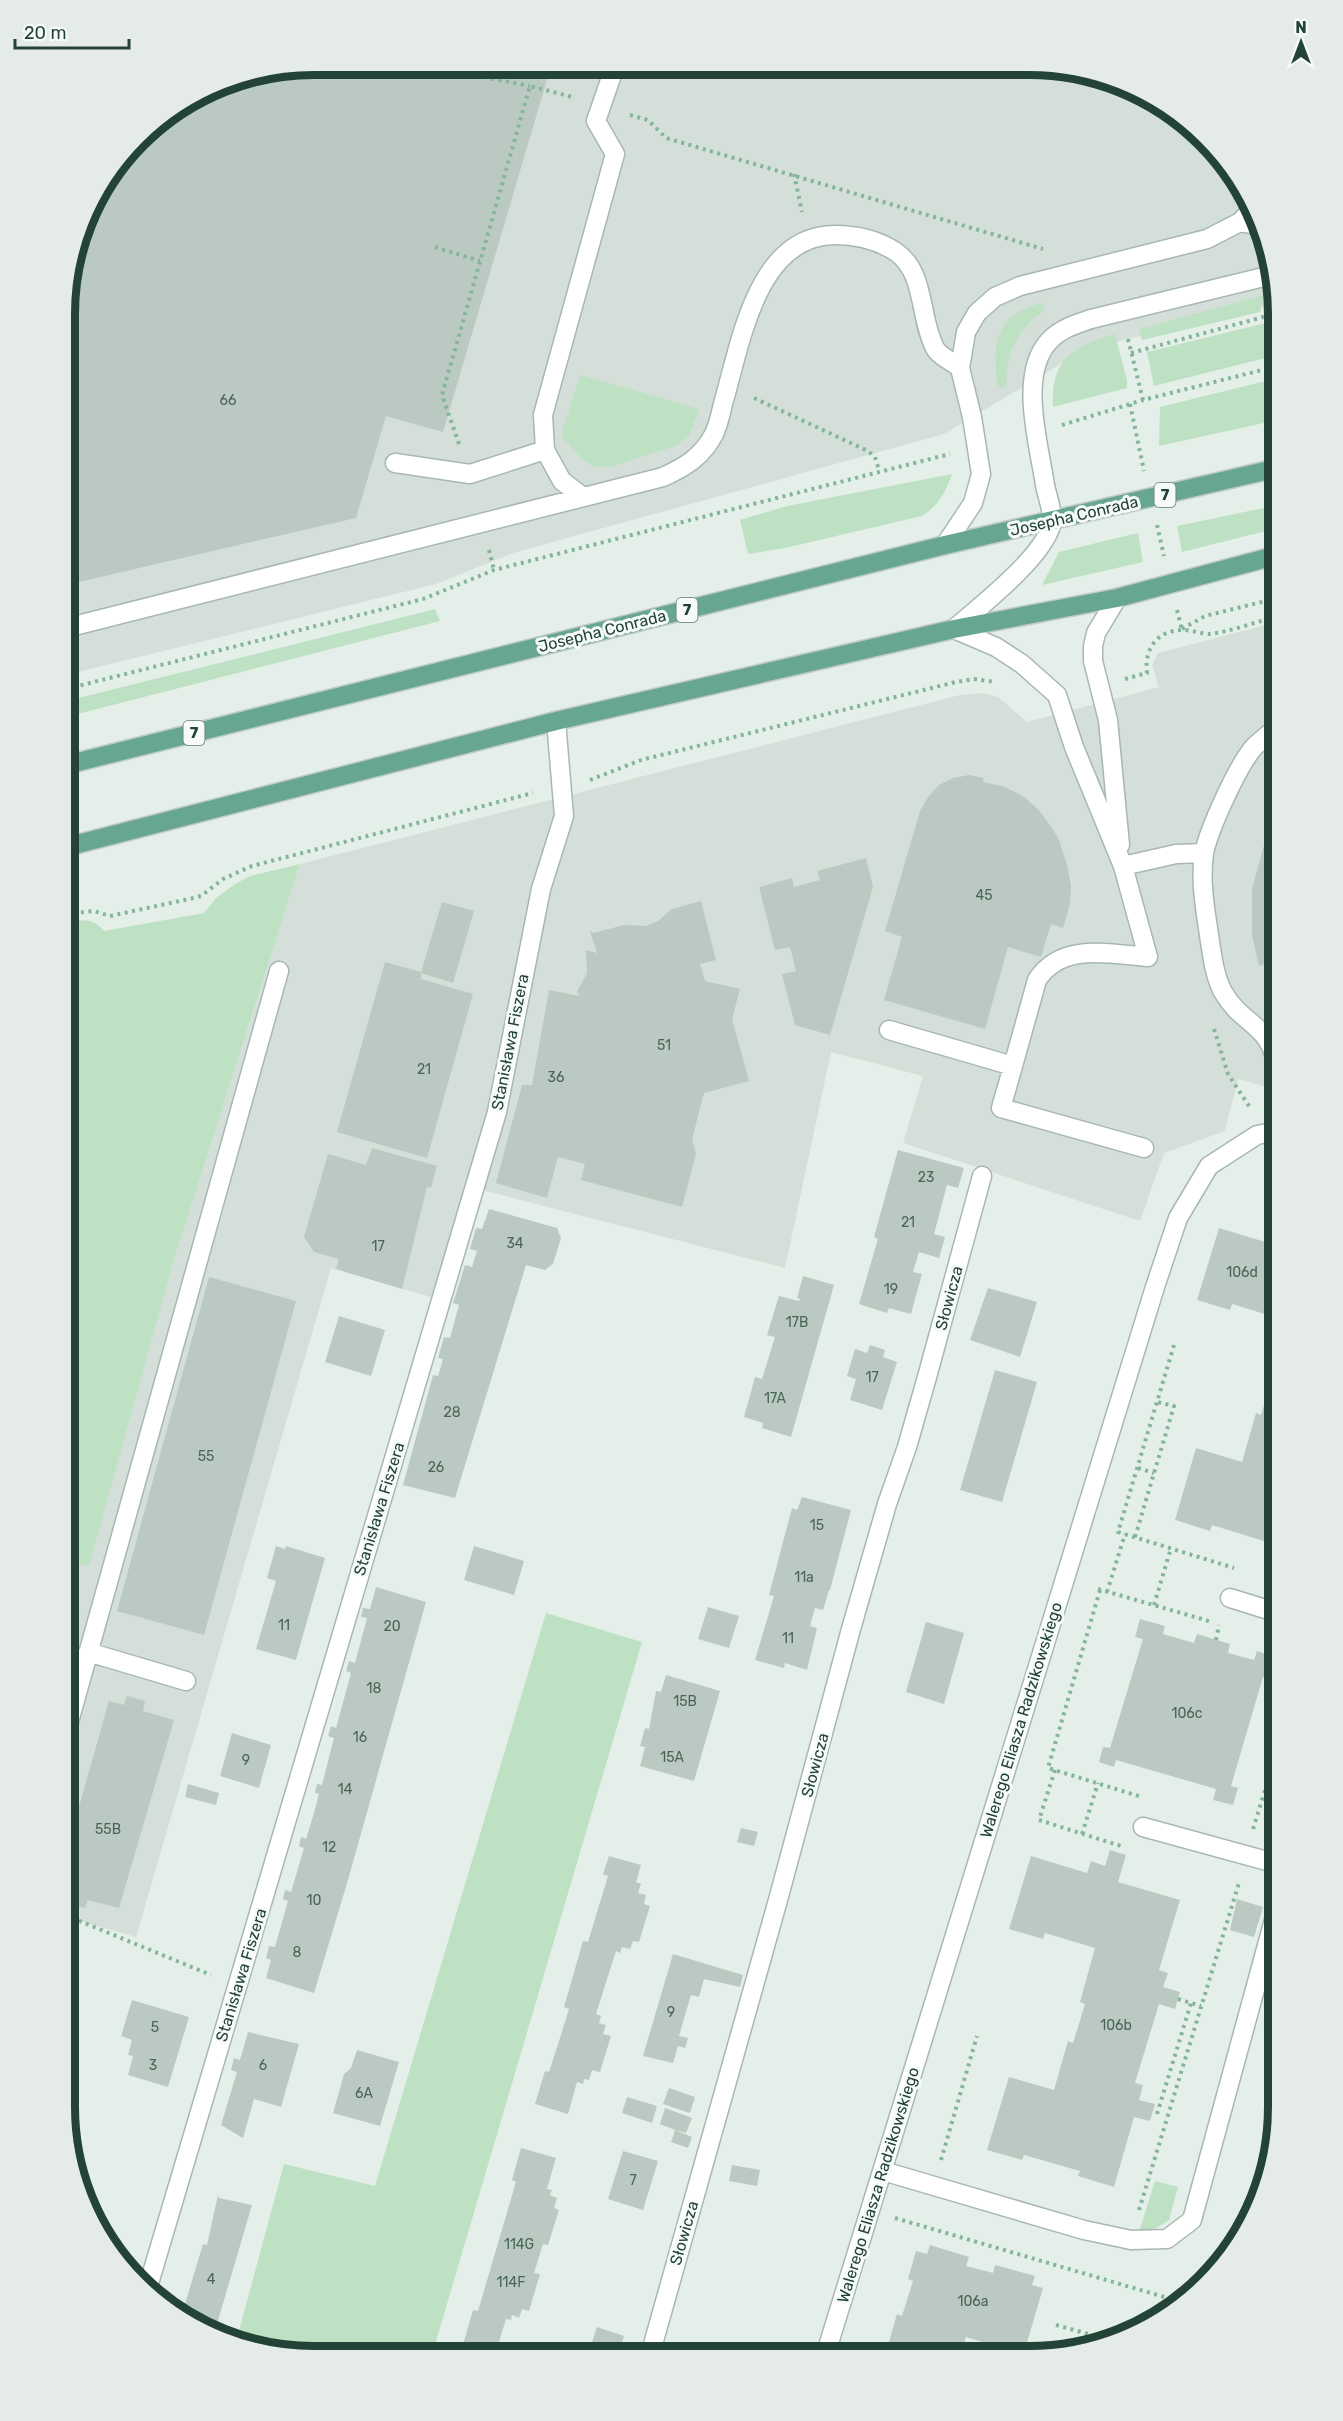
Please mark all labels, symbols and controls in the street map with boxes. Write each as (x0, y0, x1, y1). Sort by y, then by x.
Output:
scale bar (15, 12, 129, 50)
north arrow (1271, 12, 1331, 72)
text: N (1295, 18, 1307, 37)
text: 20 m (24, 22, 66, 44)
house number: 66 (220, 392, 236, 409)
road number: 7 (1154, 483, 1176, 507)
street label: Josepha Conrada (1008, 492, 1140, 540)
road number: 7 (676, 598, 698, 622)
street label: Josepha Conrada (536, 606, 668, 656)
road number: 7 (184, 721, 204, 745)
house number: 45 (975, 887, 993, 904)
street label: Stanisława Fiszera (487, 972, 533, 1112)
house number: 51 (657, 1037, 671, 1054)
house number: 21 (417, 1061, 431, 1078)
house number: 36 (548, 1069, 564, 1086)
house number: 23 (918, 1169, 934, 1186)
house number: 21 (901, 1214, 915, 1231)
house number: 34 (506, 1235, 524, 1252)
house number: 17 (371, 1238, 385, 1255)
street label: Słowicza (931, 1264, 967, 1332)
house number: 106d (1226, 1264, 1258, 1281)
house number: 19 (884, 1281, 898, 1298)
house number: 17B (786, 1314, 808, 1331)
house number: 17 (865, 1369, 879, 1386)
house number: 17A (764, 1390, 787, 1407)
house number: 28 (443, 1404, 461, 1421)
street label: Stanisława Fiszera (350, 1440, 408, 1578)
house number: 55 (198, 1448, 214, 1465)
house number: 26 (428, 1459, 444, 1476)
house number: 15 (810, 1517, 824, 1534)
house number: 11a (794, 1569, 814, 1586)
street label: Walerego Eliasza Radzikowskiego (976, 1600, 1066, 1840)
house number: 11 (278, 1617, 290, 1634)
house number: 20 (383, 1618, 401, 1635)
house number: 11 (782, 1630, 794, 1647)
house number: 18 (367, 1680, 382, 1697)
house number: 15B (673, 1693, 697, 1710)
house number: 106c (1171, 1705, 1203, 1722)
house number: 16 (353, 1729, 367, 1746)
street label: Słowicza (797, 1731, 833, 1799)
house number: 15A (660, 1749, 684, 1766)
house number: 9 (242, 1752, 250, 1769)
house number: 14 (338, 1781, 353, 1798)
house number: 55B (95, 1821, 121, 1838)
house number: 12 (322, 1839, 336, 1856)
house number: 10 (307, 1892, 322, 1909)
street label: Stanisława Fiszera (212, 1906, 270, 2044)
house number: 8 (293, 1944, 302, 1961)
house number: 9 (667, 2004, 675, 2021)
house number: 106b (1100, 2017, 1132, 2034)
house number: 5 (151, 2019, 159, 2036)
house number: 3 (149, 2057, 157, 2074)
house number: 6 (259, 2057, 267, 2074)
street label: Walerego Eliasza Radzikowskiego (833, 2065, 923, 2305)
house number: 6A (355, 2085, 374, 2102)
house number: 7 (629, 2172, 637, 2189)
street label: Słowicza (666, 2199, 702, 2267)
house number: 114G (504, 2236, 534, 2253)
house number: 4 (207, 2271, 216, 2288)
house number: 114F (497, 2274, 525, 2291)
house number: 106a (957, 2293, 989, 2310)

